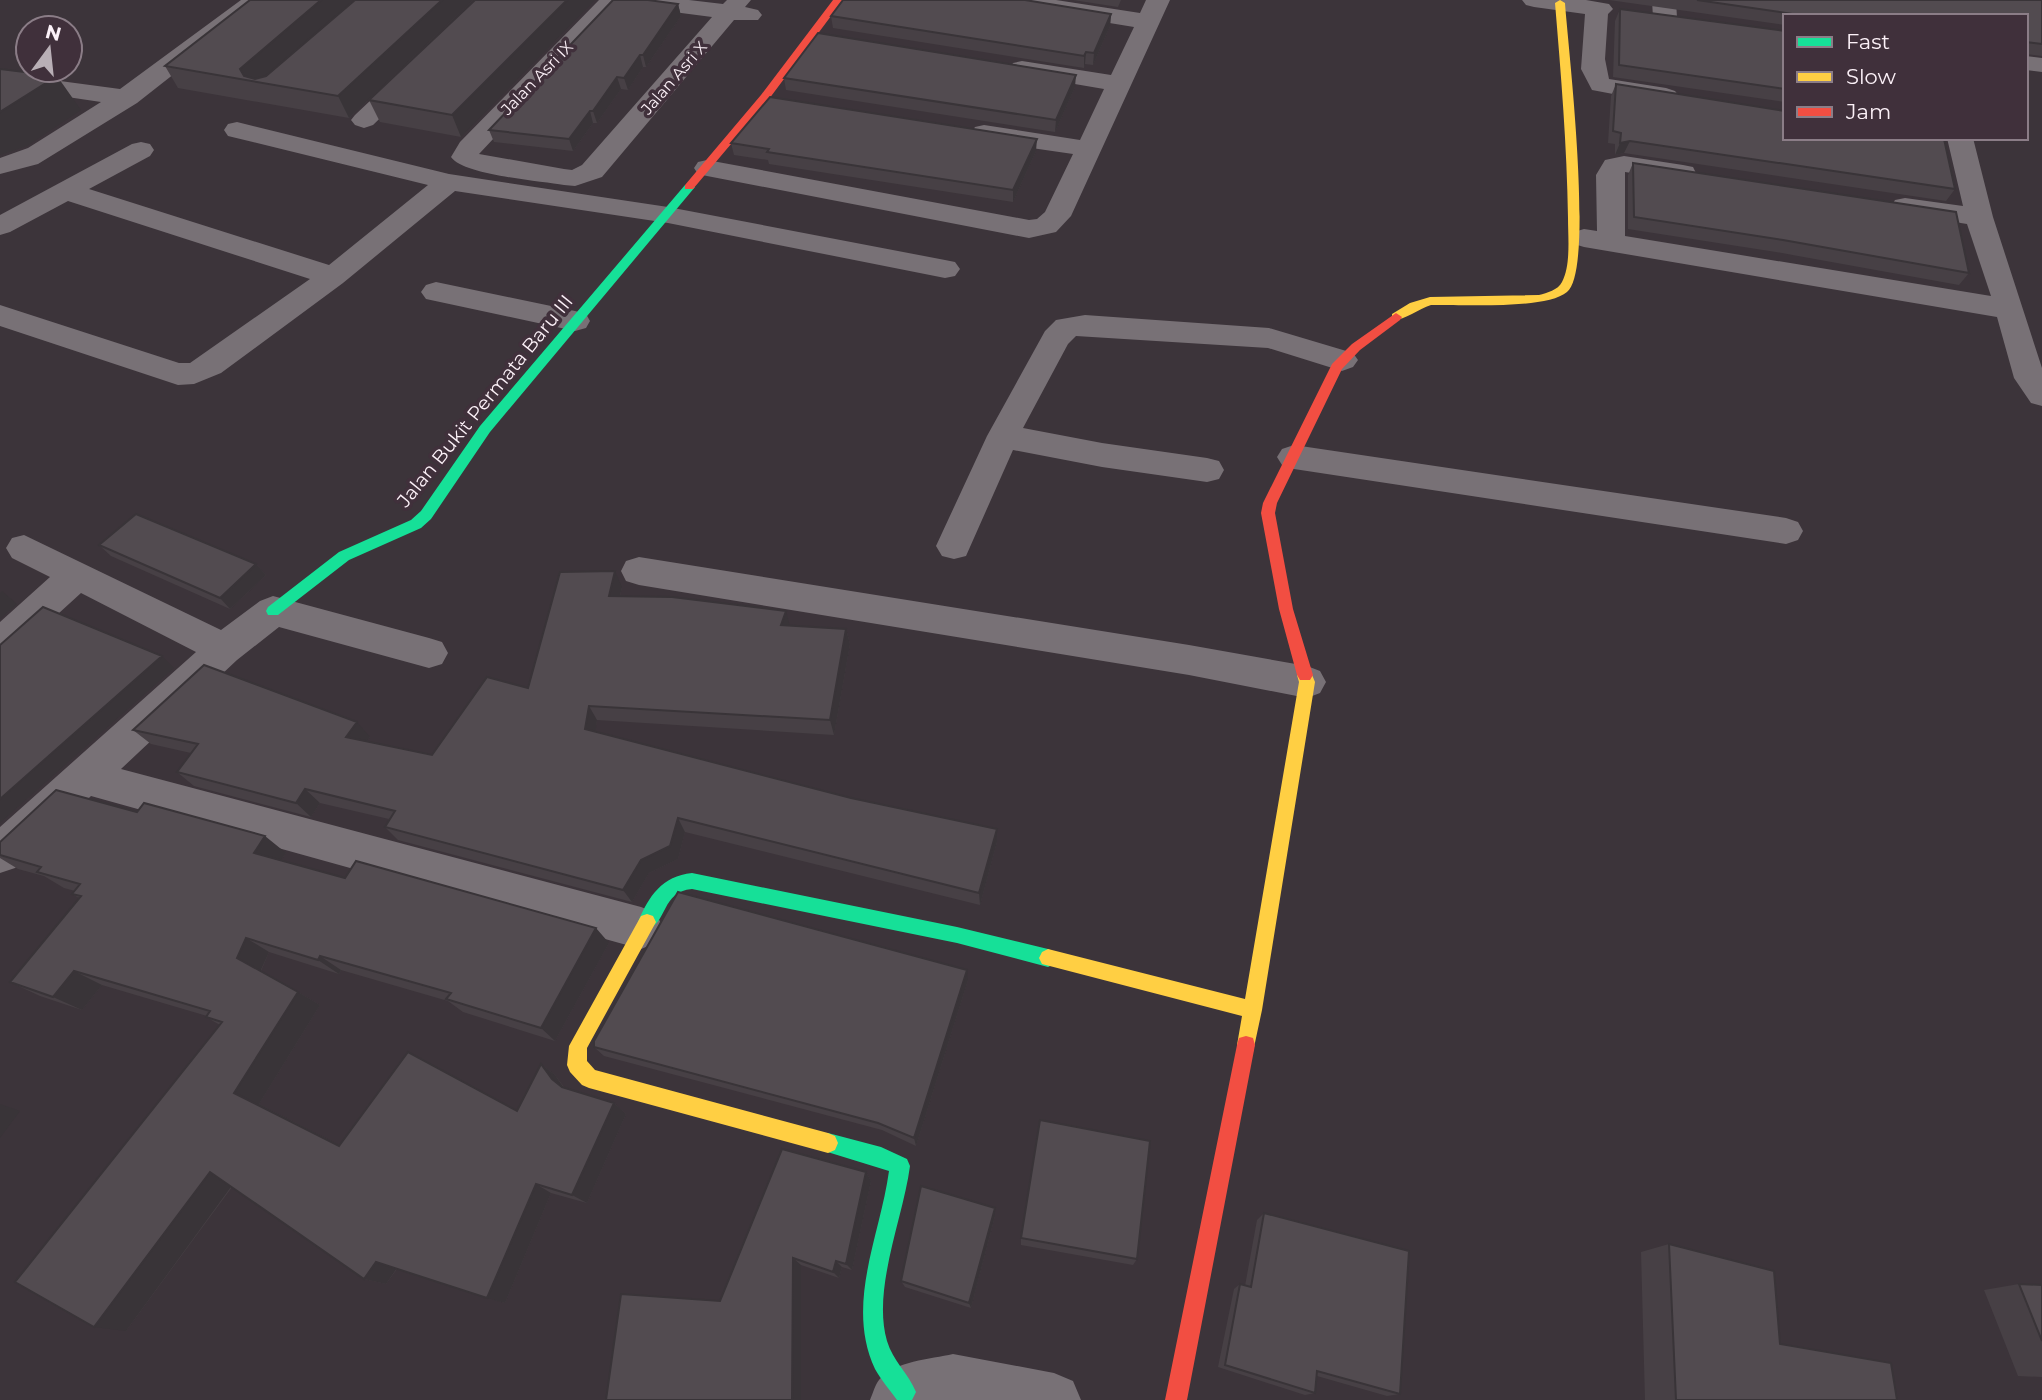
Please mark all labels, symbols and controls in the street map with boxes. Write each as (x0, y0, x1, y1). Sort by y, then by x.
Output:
north arrow (14, 14, 84, 84)
legend (1783, 14, 2028, 140)
text: N (43, 20, 64, 46)
text: Fast (1846, 29, 1890, 54)
street label: Jalan Asri IX (496, 37, 577, 120)
street label: Jalan Asri X (636, 37, 711, 119)
text: Slow (1846, 64, 1896, 89)
text: Jam (1845, 99, 1891, 124)
street label: Jalan Bukit Permata Baru III (392, 290, 578, 513)

